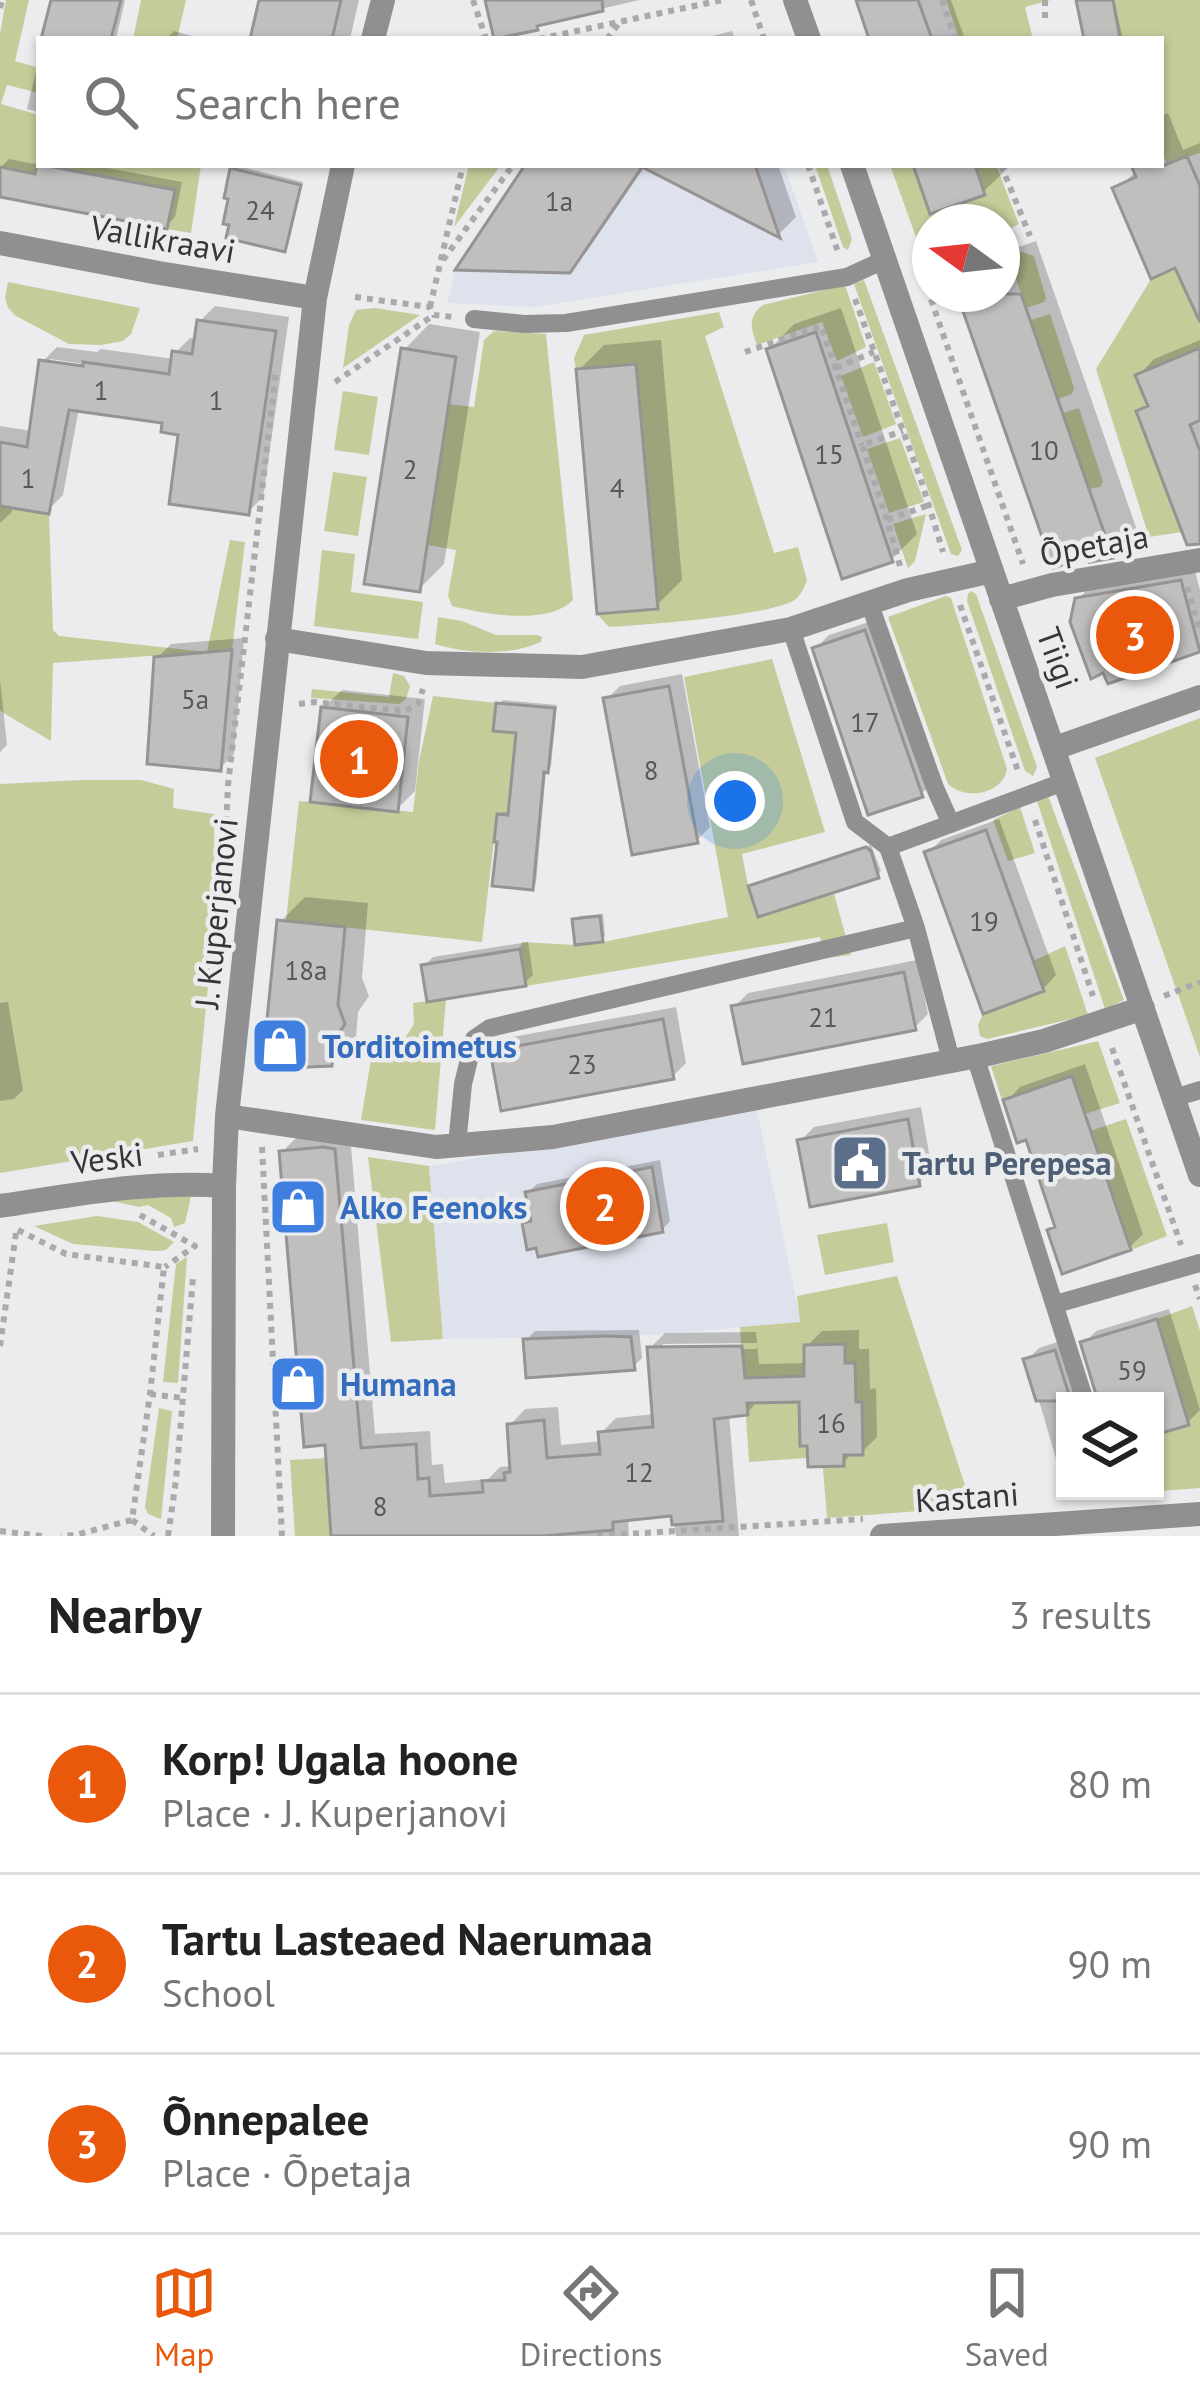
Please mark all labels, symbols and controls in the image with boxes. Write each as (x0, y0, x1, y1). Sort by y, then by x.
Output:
search box (36, 36, 1164, 168)
icon: search (78, 69, 144, 135)
text: Search here (174, 73, 401, 131)
house number: 1a (545, 184, 573, 218)
house number: 24 (245, 193, 275, 227)
street label: Vallikraavi (86, 204, 239, 272)
north arrow (912, 204, 1020, 312)
house number: 1 (94, 373, 108, 407)
house number: 1 (209, 383, 223, 417)
house number: 10 (1029, 433, 1059, 467)
house number: 15 (814, 437, 844, 471)
house number: 2 (403, 452, 417, 486)
house number: 1 (21, 461, 35, 495)
house number: 4 (610, 471, 625, 505)
street label: Õpetaja (1036, 514, 1152, 575)
pin: 3 (1096, 590, 1174, 680)
street label: Tiigi (1028, 621, 1089, 695)
house number: 5a (181, 682, 209, 716)
house number: 17 (850, 705, 880, 739)
pin: 1 (320, 714, 398, 804)
house number: 8 (644, 753, 658, 787)
your location (705, 771, 765, 831)
street label: J. Kuperjanovi (184, 816, 247, 1012)
house number: 19 (969, 904, 999, 938)
house number: 18a (285, 953, 327, 987)
house number: 21 (808, 1000, 838, 1034)
shop icon: Torditoimetus (249, 1015, 311, 1077)
place label: Torditoimetus (322, 1024, 517, 1067)
house number: 23 (567, 1047, 597, 1081)
street label: Veski (68, 1132, 145, 1183)
public building icon: Tartu Perepesa (829, 1132, 891, 1194)
place label: Tartu Perepesa (902, 1141, 1112, 1184)
pin: 2 (566, 1161, 644, 1251)
shop icon: Alko Feenoks (267, 1176, 329, 1238)
place label: Alko Feenoks (340, 1185, 528, 1228)
shop icon: Humana (267, 1353, 329, 1415)
house number: 59 (1117, 1353, 1147, 1387)
place label: Humana (340, 1362, 457, 1405)
map controls (1056, 1392, 1164, 1500)
button: layers (1056, 1392, 1164, 1500)
house number: 16 (816, 1406, 846, 1440)
house number: 12 (624, 1455, 654, 1489)
street label: Kastani (914, 1471, 1020, 1522)
house number: 8 (373, 1489, 387, 1523)
text: Nearby (48, 1581, 202, 1647)
text: 3 results (1009, 1589, 1152, 1640)
text: Korp! Ugala hoone (162, 1729, 518, 1787)
text: 1 (76, 1758, 98, 1809)
text: 80 m (1067, 1758, 1152, 1809)
text: Place · J. Kuperjanovi (162, 1787, 508, 1838)
text: Tartu Lasteaed Naerumaa (162, 1909, 653, 1967)
text: 2 (76, 1938, 98, 1989)
text: 90 m (1067, 1938, 1152, 1989)
text: School (162, 1967, 275, 2018)
text: Õnnepalee (162, 2089, 369, 2147)
text: 3 (76, 2118, 98, 2169)
text: 90 m (1067, 2118, 1152, 2169)
text: Place · Õpetaja (162, 2147, 412, 2198)
tab: Map (151, 2260, 217, 2375)
tab: Directions (520, 2260, 662, 2375)
tab: Saved (965, 2260, 1049, 2375)

